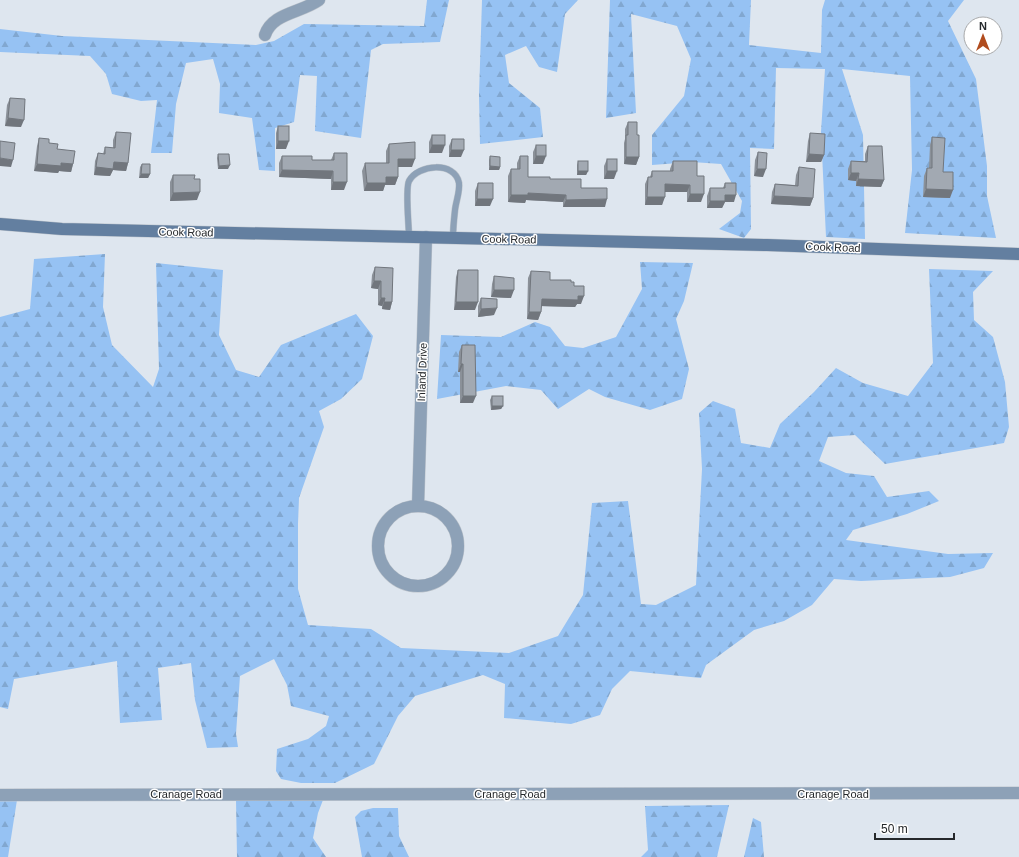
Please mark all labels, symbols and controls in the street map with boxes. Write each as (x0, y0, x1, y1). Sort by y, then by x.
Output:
north arrow (963, 16, 1003, 56)
text: N (979, 20, 987, 32)
street label: Cook Road (158, 226, 214, 238)
street label: Cook Road (481, 233, 537, 245)
street label: Cook Road (805, 240, 861, 254)
street label: Inland Drive (415, 342, 429, 402)
street label: Cranage Road (150, 788, 222, 800)
street label: Cranage Road (474, 788, 546, 800)
street label: Cranage Road (797, 788, 869, 800)
scale bar (875, 815, 954, 841)
text: 50 m (881, 822, 908, 836)

